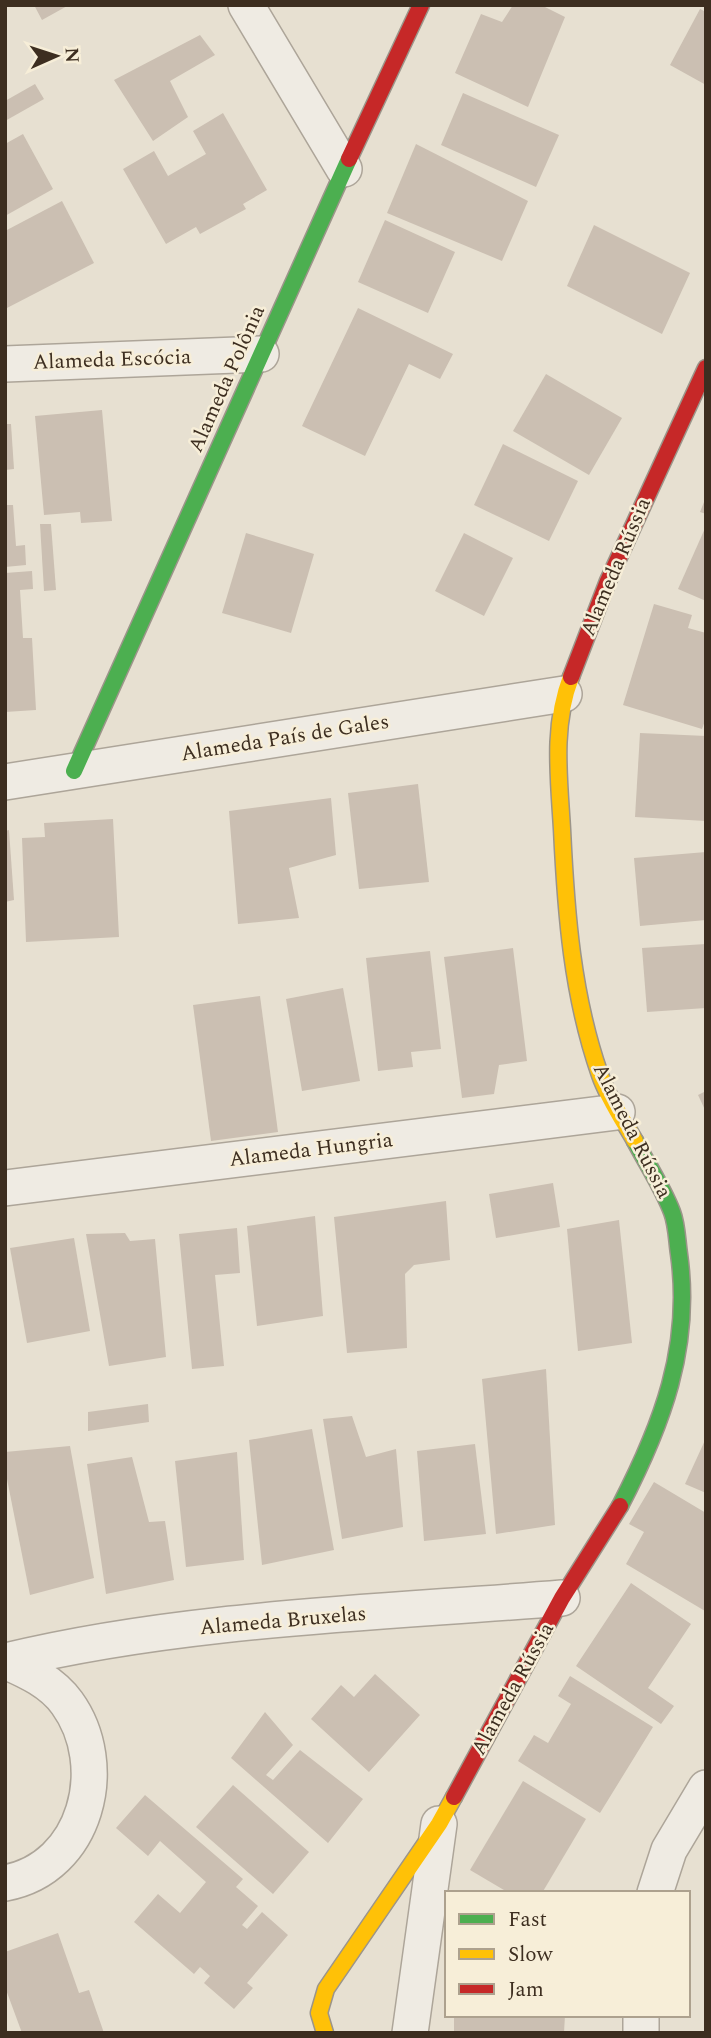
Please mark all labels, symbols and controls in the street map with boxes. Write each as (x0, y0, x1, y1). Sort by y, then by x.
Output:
north arrow (21, 21, 91, 91)
text: N (57, 47, 86, 64)
street label: Alameda Polônia (180, 300, 274, 458)
street label: Alameda Escócia (32, 341, 193, 379)
street label: Alameda Rússia (572, 492, 660, 641)
street label: Alameda País de Gales (179, 706, 391, 770)
street label: Alameda Rússia (584, 1058, 680, 1205)
street label: Alameda Hungria (227, 1124, 395, 1176)
street label: Alameda Bruxelas (198, 1598, 368, 1644)
street label: Alameda Rússia (463, 1616, 563, 1761)
legend (445, 1891, 690, 2017)
text: Fast (508, 1904, 547, 1936)
text: Slow (508, 1939, 554, 1971)
text: Jam (508, 1974, 544, 2006)

